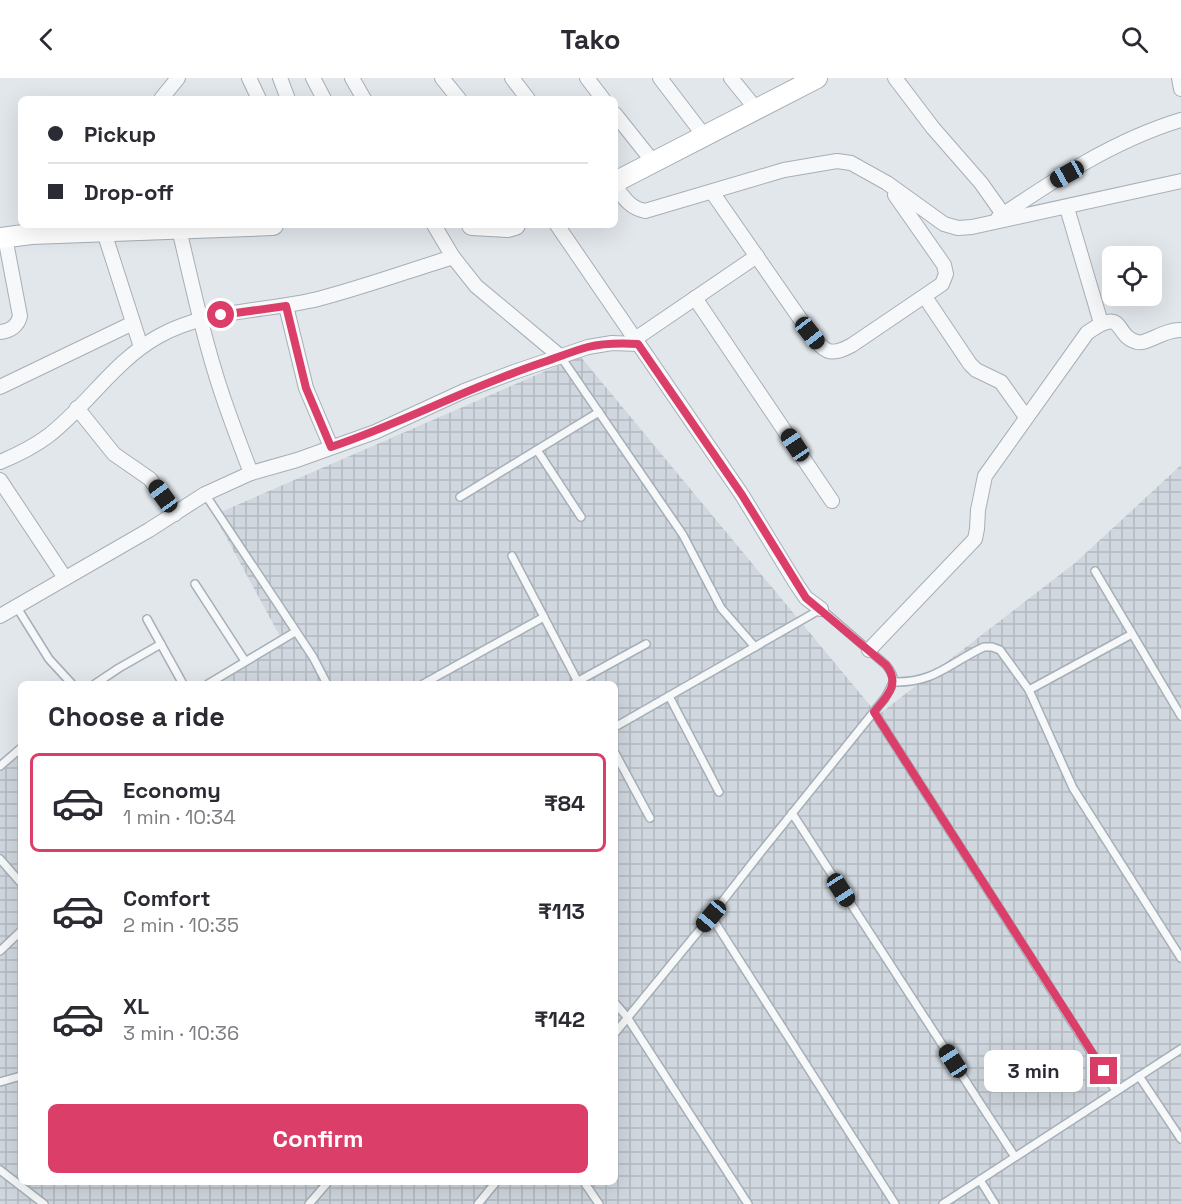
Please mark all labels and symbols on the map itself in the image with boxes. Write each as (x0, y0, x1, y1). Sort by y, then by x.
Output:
car (1047, 157, 1087, 191)
route start (207, 301, 234, 328)
car (792, 313, 828, 353)
car (777, 425, 813, 465)
car (145, 476, 181, 516)
car (824, 870, 858, 910)
car (693, 896, 729, 936)
car (936, 1041, 970, 1081)
callout: 3 min (984, 1050, 1083, 1092)
route end (1090, 1057, 1117, 1084)

